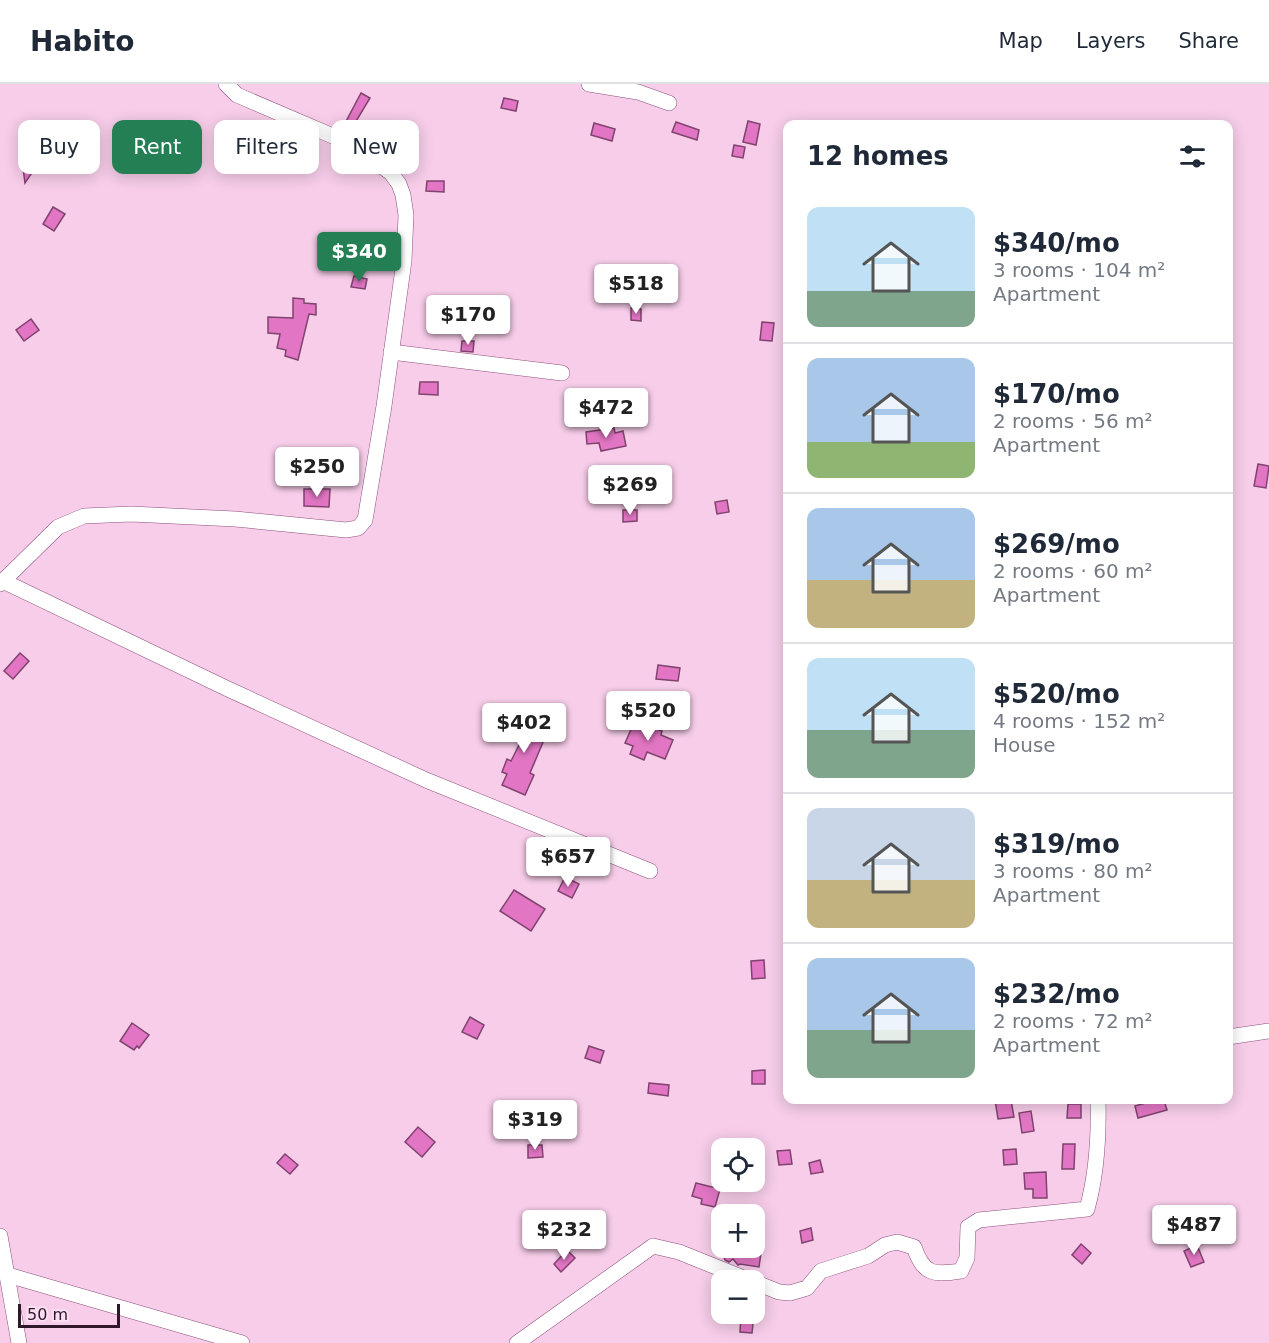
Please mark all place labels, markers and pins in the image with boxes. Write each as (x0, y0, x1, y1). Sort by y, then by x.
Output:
pin: $340 (323, 232, 395, 283)
pin: $518 (600, 264, 672, 315)
pin: $170 (432, 295, 504, 346)
pin: $472 (570, 388, 642, 439)
pin: $250 (281, 447, 353, 498)
pin: $269 (594, 465, 666, 516)
pin: $520 (612, 691, 684, 742)
pin: $402 (488, 703, 560, 754)
pin: $657 (532, 837, 604, 888)
pin: $319 (499, 1100, 571, 1151)
pin: $487 (1158, 1205, 1230, 1256)
pin: $232 (528, 1210, 600, 1261)

